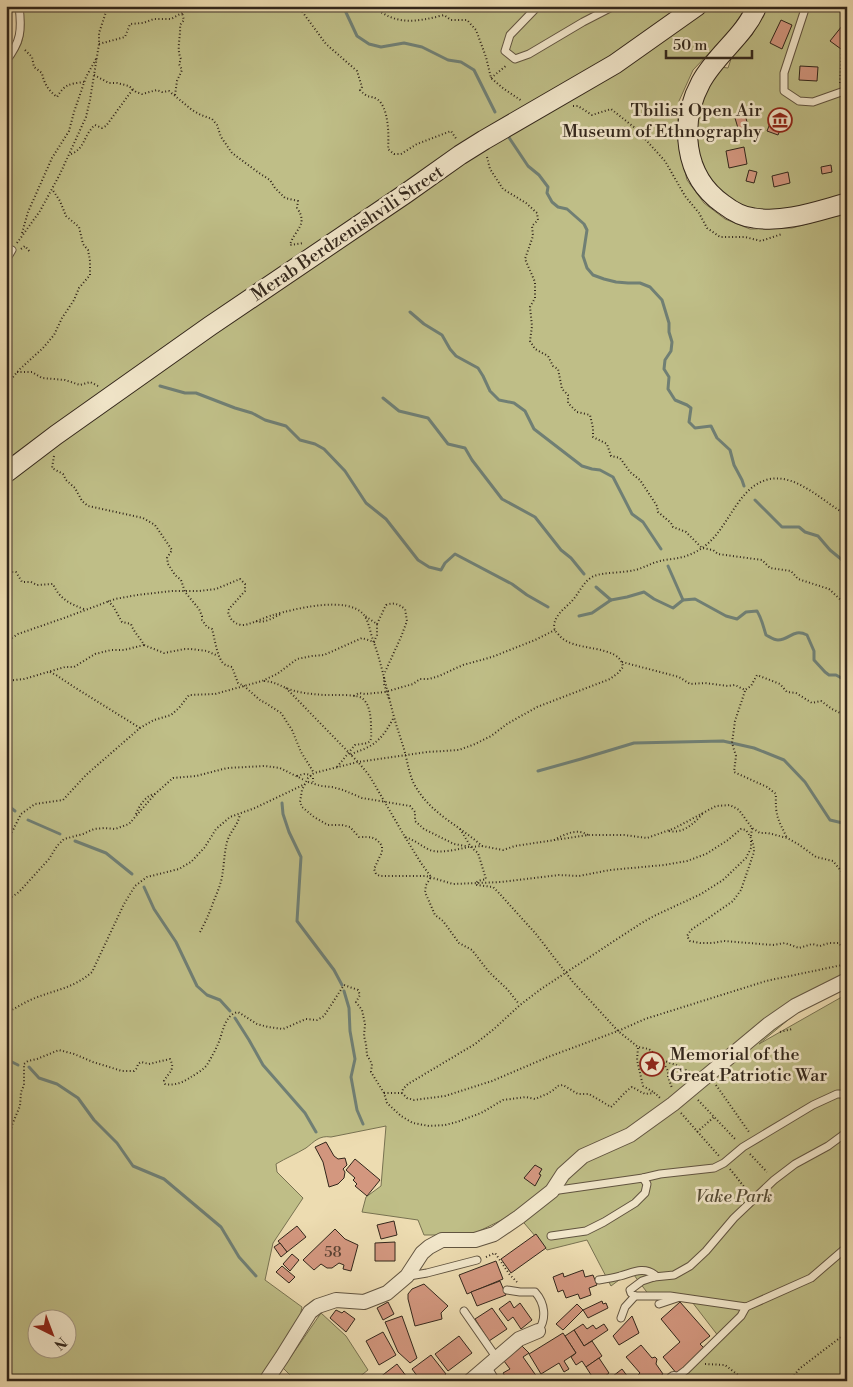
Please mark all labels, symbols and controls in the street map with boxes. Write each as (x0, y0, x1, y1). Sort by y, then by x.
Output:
scale bar (666, 28, 752, 60)
text: 50 m (673, 36, 707, 55)
place label: Tbilisi Open Air Museum of Ethnography (562, 99, 762, 143)
museum icon: Tbilisi Open Air Museum of Ethnography (767, 107, 793, 133)
street label: Merab Berdzenishvili Street (247, 160, 448, 306)
place label: Memorial of the Great Patriotic War (670, 1043, 827, 1087)
place icon: Memorial of the Great Patriotic War (639, 1051, 665, 1077)
park label: Vake Park (696, 1185, 772, 1208)
house number: 58 (324, 1243, 342, 1262)
north arrow (28, 1310, 78, 1360)
text: N (50, 1333, 70, 1353)

